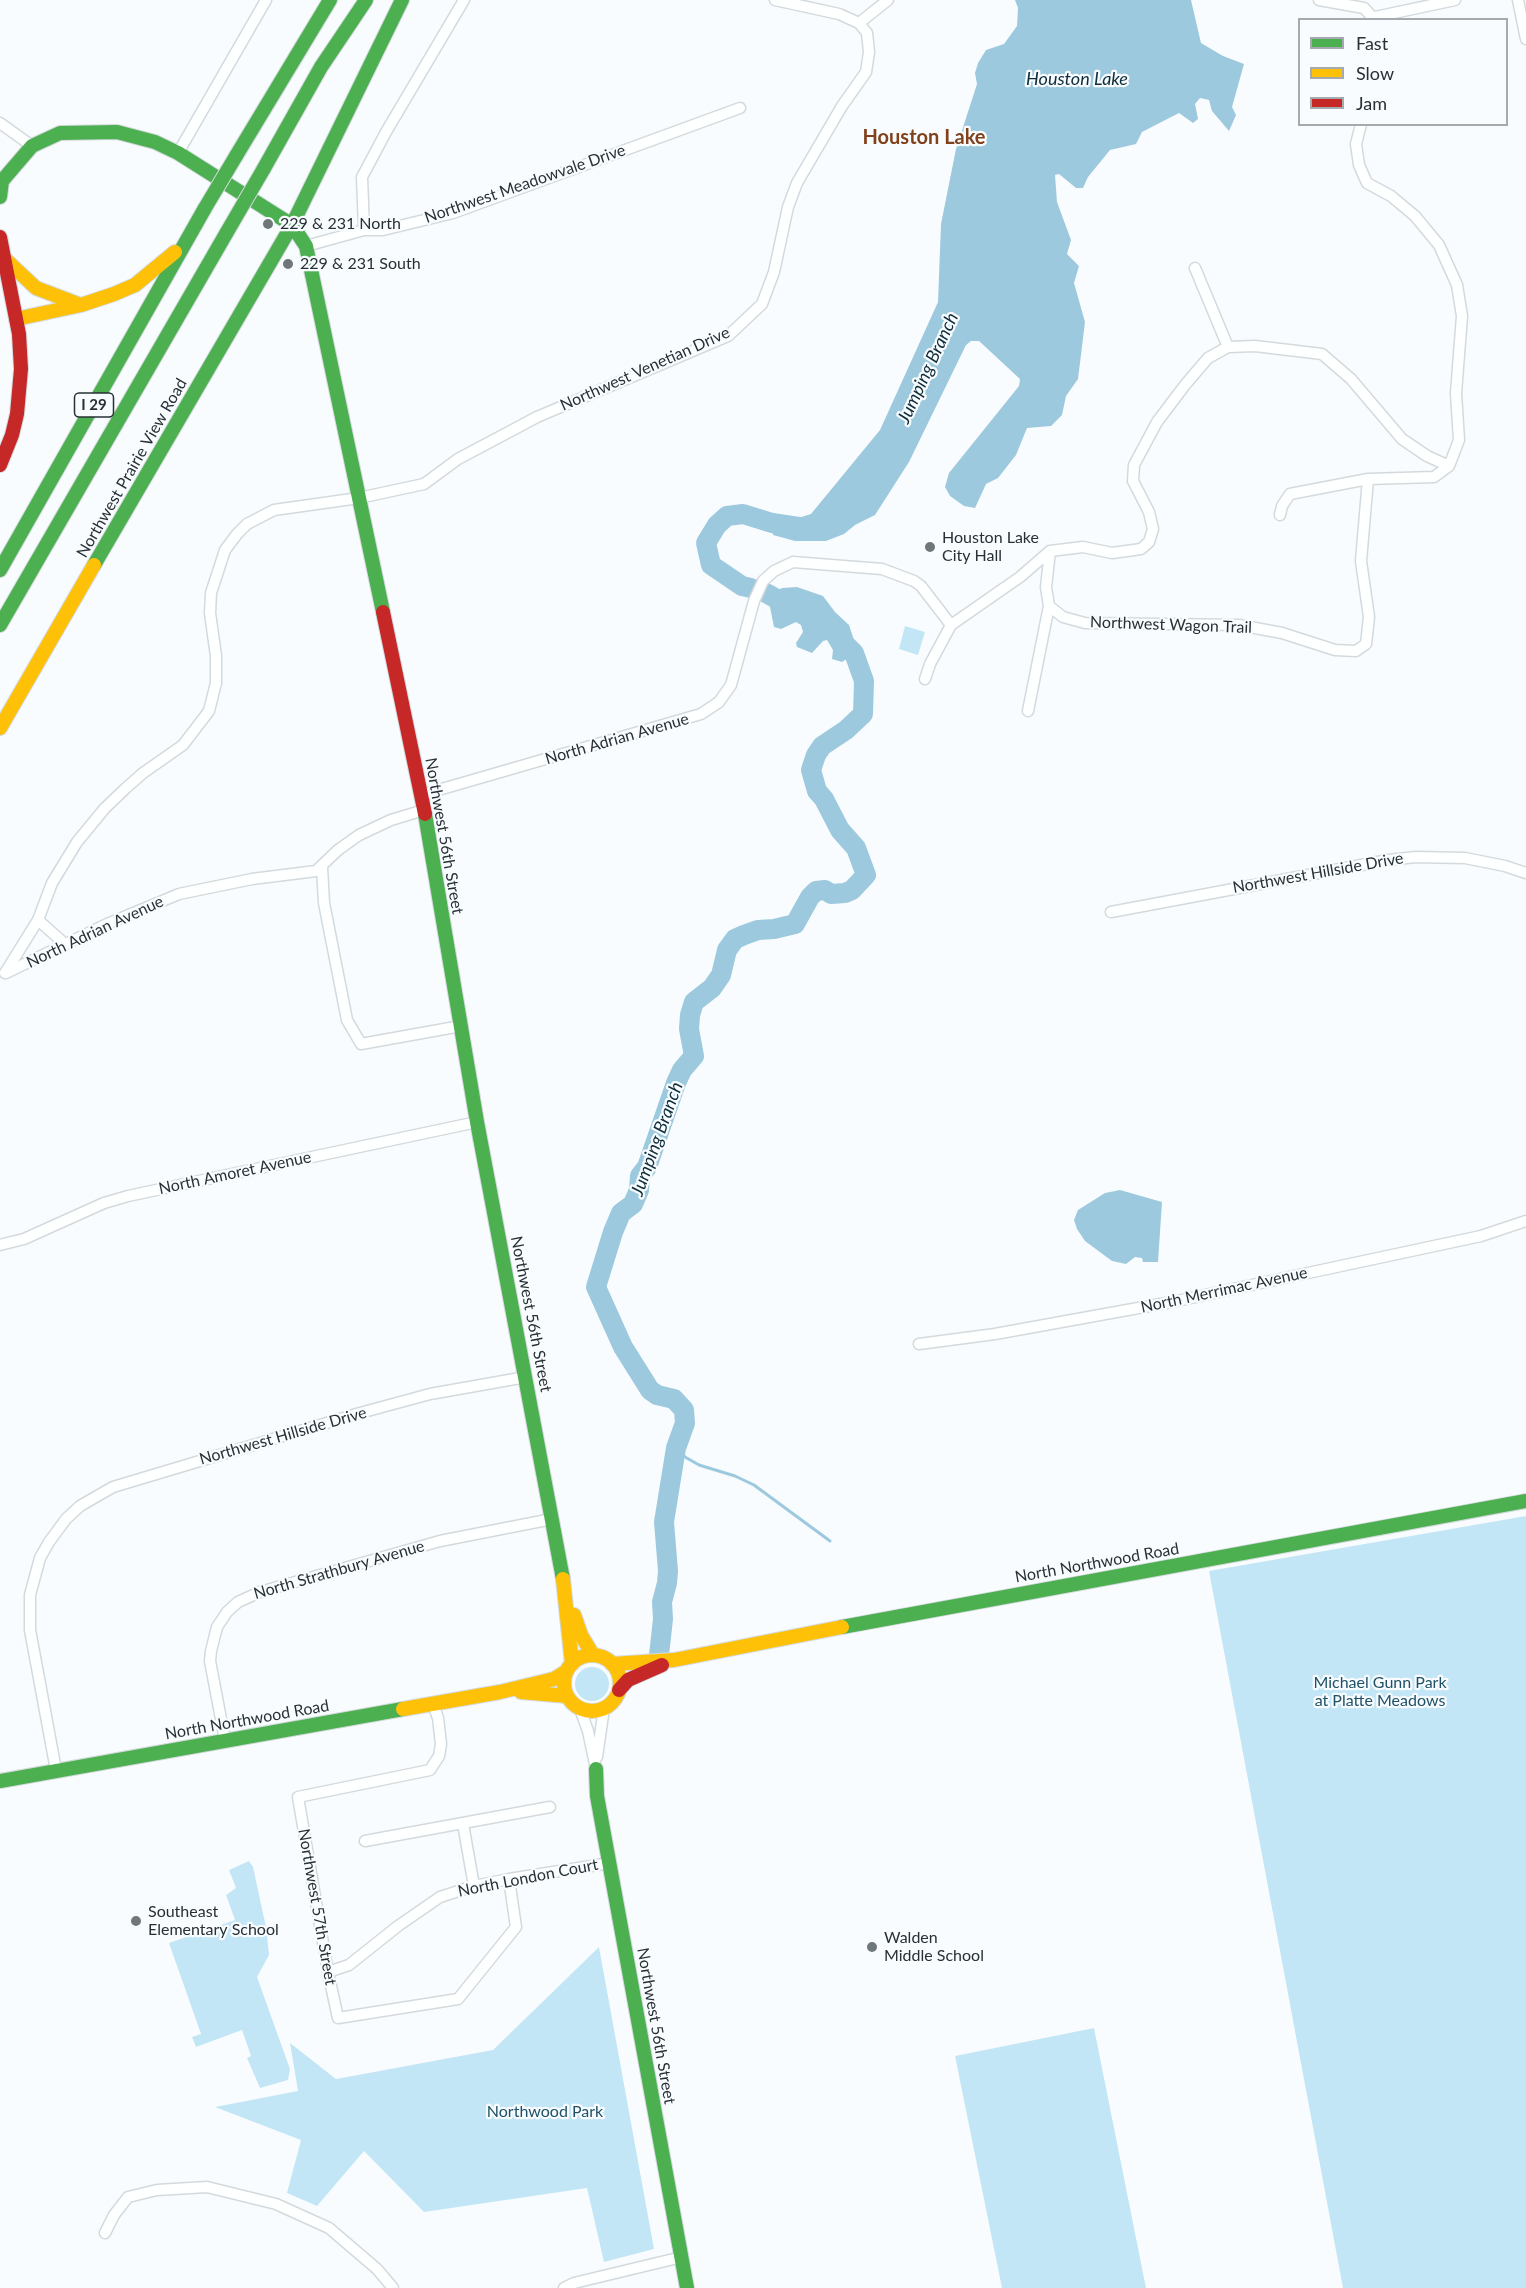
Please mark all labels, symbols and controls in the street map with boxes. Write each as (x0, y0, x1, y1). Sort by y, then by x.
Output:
legend (1298, 18, 1508, 126)
text: Fast (1356, 32, 1388, 54)
text: Slow (1356, 62, 1394, 84)
water label: Houston Lake (1026, 68, 1128, 90)
text: Jam (1356, 92, 1387, 114)
district label: Houston Lake (862, 126, 986, 150)
street label: Northwest Meadowvale Drive (422, 141, 628, 227)
place label: 229 & 231 North (280, 214, 401, 234)
marker: 229 & 231 North (261, 217, 275, 231)
place label: 229 & 231 South (300, 254, 421, 274)
marker: 229 & 231 South (281, 257, 295, 271)
water label: Jumping Branch (893, 309, 963, 427)
street label: Northwest Venetian Drive (557, 323, 733, 415)
street label: Northwest Prairie View Road (73, 375, 191, 561)
road number: I 29 (74, 393, 113, 417)
place label: Houston Lake City Hall (942, 528, 1039, 566)
marker: Houston Lake City Hall (923, 540, 937, 554)
street label: Northwest Wagon Trail (1090, 613, 1252, 637)
street label: North Adrian Avenue (543, 709, 691, 769)
street label: Northwest 56th Street (421, 756, 467, 916)
street label: Northwest Hillside Drive (1231, 849, 1405, 897)
street label: North Adrian Avenue (23, 892, 167, 972)
water label: Jumping Branch (626, 1079, 688, 1199)
street label: North Amoret Avenue (157, 1147, 313, 1199)
street label: Northwest 56th Street (506, 1234, 556, 1394)
street label: North Merrimac Avenue (1139, 1263, 1309, 1317)
street label: Northwest Hillside Drive (197, 1403, 369, 1469)
street label: North Strathbury Avenue (251, 1536, 427, 1604)
street label: North Northwood Road (1013, 1539, 1181, 1587)
park label: Michael Gunn Park at Platte Meadows (1313, 1673, 1447, 1711)
street label: North Northwood Road (163, 1696, 331, 1744)
street label: Northwest 57th Street (294, 1827, 340, 1987)
street label: North London Court (456, 1855, 600, 1901)
place label: Southeast Elementary School (148, 1902, 279, 1940)
marker: Southeast Elementary School (129, 1914, 143, 1928)
place label: Walden Middle School (884, 1928, 984, 1966)
marker: Walden Middle School (865, 1940, 879, 1954)
street label: Northwest 56th Street (633, 1946, 679, 2106)
park label: Northwood Park (487, 2102, 603, 2122)

